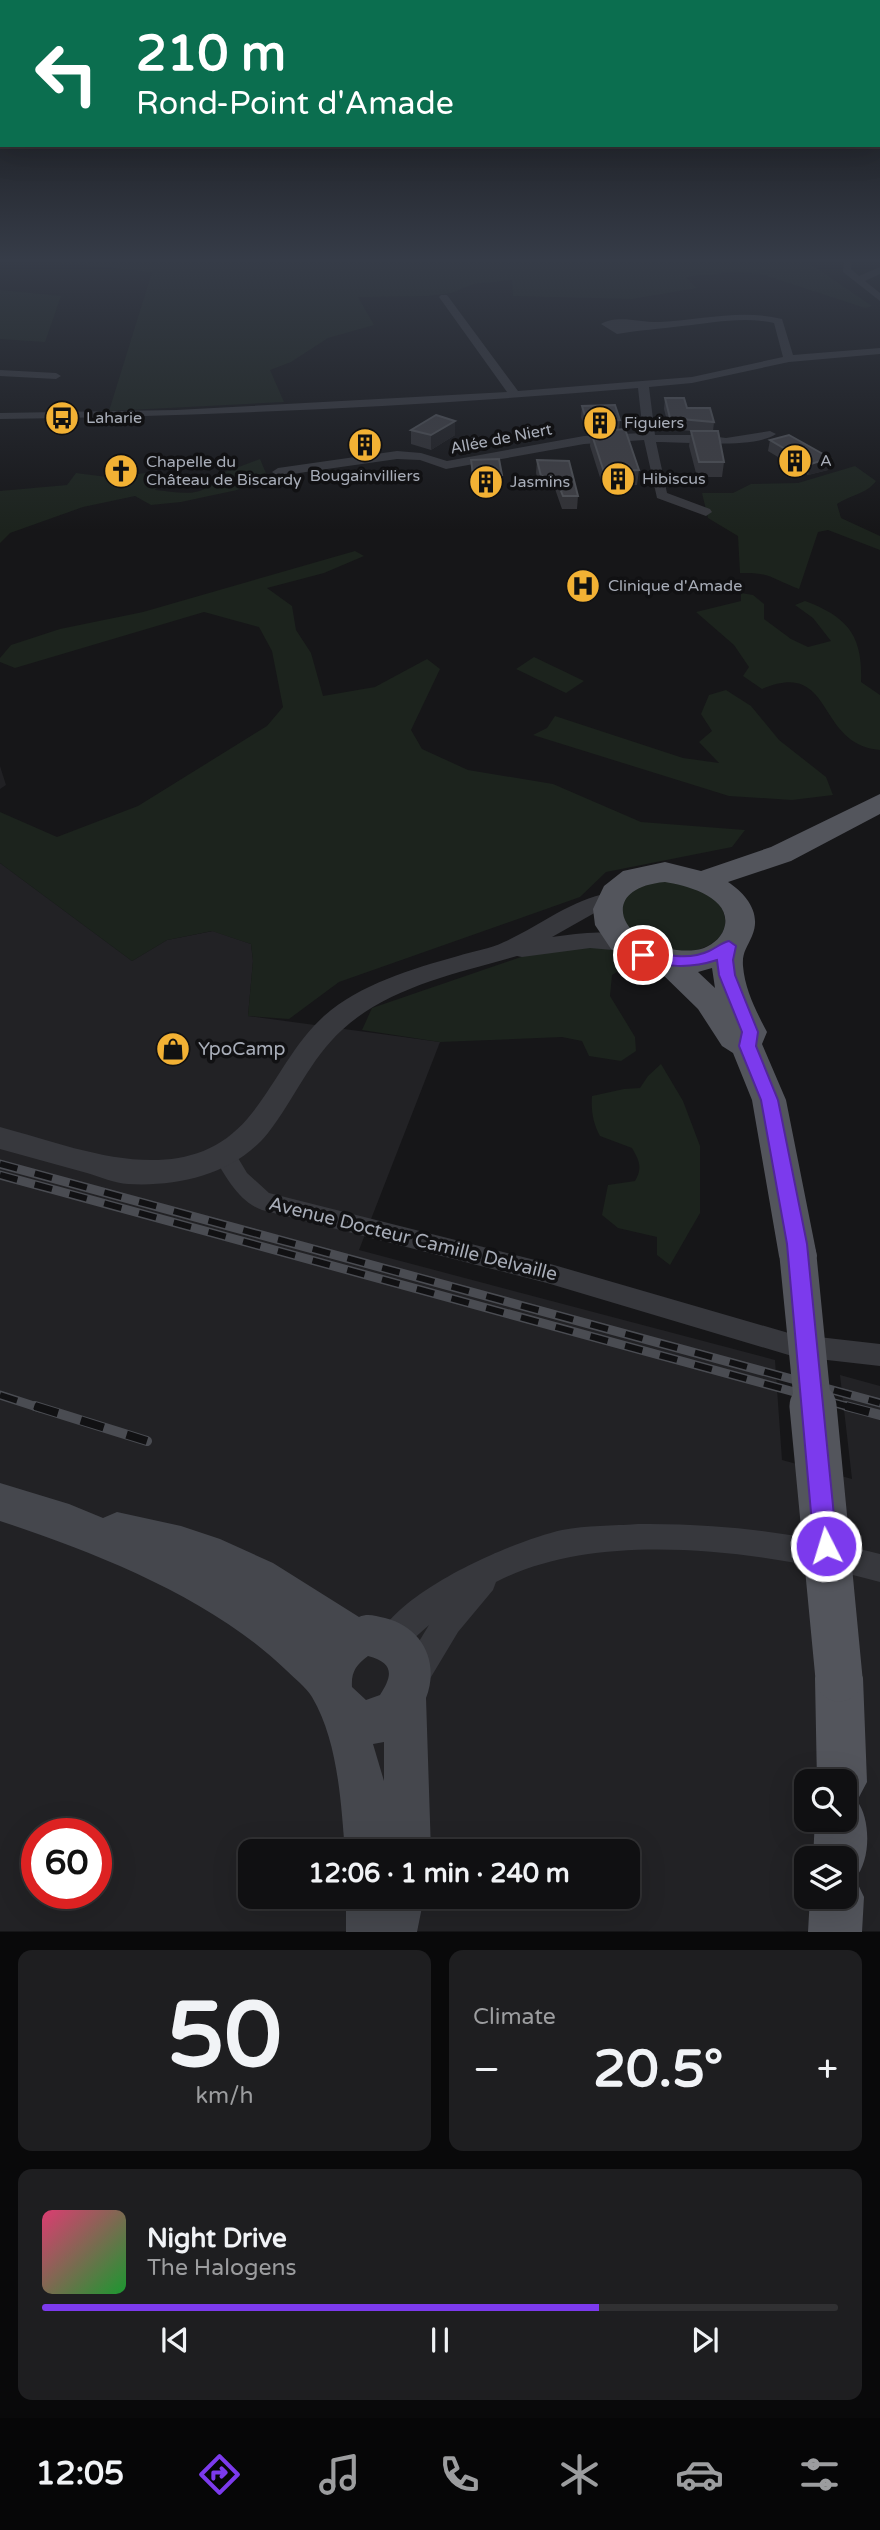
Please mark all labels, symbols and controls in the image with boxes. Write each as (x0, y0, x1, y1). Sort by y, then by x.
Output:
text: 210 m (136, 25, 286, 84)
icon: left (21, 28, 112, 119)
text: Rond-Point d'Amade (136, 85, 454, 123)
bus stop icon: Laharie (43, 399, 81, 437)
building icon: Figuiers (581, 404, 619, 442)
place label: Laharie (86, 408, 142, 428)
place label: Figuiers (624, 413, 684, 433)
street label: Allée de Niert (448, 419, 554, 459)
building icon: Bougainvilliers (346, 426, 384, 464)
building icon: A (776, 442, 814, 480)
place label: A (820, 451, 832, 471)
church icon: Chapelle du Château de Biscardy (102, 452, 140, 490)
place label: Chapelle du Château de Biscardy (146, 452, 302, 490)
building icon: Hibiscus (599, 460, 637, 498)
building icon: Jasmins (467, 463, 505, 501)
place label: Bougainvilliers (310, 466, 420, 486)
place label: Hibiscus (642, 469, 706, 489)
place label: Jasmins (510, 472, 570, 492)
hospital icon: Clinique d'Amade (564, 567, 602, 605)
place label: Clinique d'Amade (608, 576, 742, 596)
pin (613, 925, 673, 985)
icon: arrive (624, 936, 662, 974)
shop icon: YpoCamp (154, 1030, 192, 1068)
place label: YpoCamp (198, 1038, 286, 1060)
street label: Avenue Docteur Camille Delvaille (267, 1192, 559, 1286)
position arrow (789, 1509, 863, 1583)
map controls (794, 1769, 857, 1909)
button: search (794, 1769, 857, 1832)
speed limit sign: 60 (21, 1818, 112, 1909)
button: layers (794, 1846, 857, 1909)
text: 12:06 · 1 min · 240 m (308, 1858, 570, 1889)
text: 50 (167, 1981, 282, 2091)
text: Climate (473, 2003, 556, 2031)
text: 20.5° (593, 2038, 723, 2101)
text: − (473, 2047, 500, 2093)
text: + (817, 2047, 838, 2093)
text: km/h (196, 2082, 253, 2110)
text: Night Drive (147, 2223, 287, 2254)
text: The Halogens (147, 2254, 296, 2282)
icon: previous (156, 2321, 194, 2359)
icon: pause (421, 2321, 459, 2359)
icon: next (686, 2321, 724, 2359)
icon: directions (195, 2450, 244, 2499)
icon: music (315, 2450, 364, 2499)
icon: phone (435, 2450, 484, 2499)
icon: climate (555, 2450, 604, 2499)
icon: car (675, 2450, 724, 2499)
icon: filters (795, 2450, 844, 2499)
text: 12:05 (36, 2455, 124, 2493)

